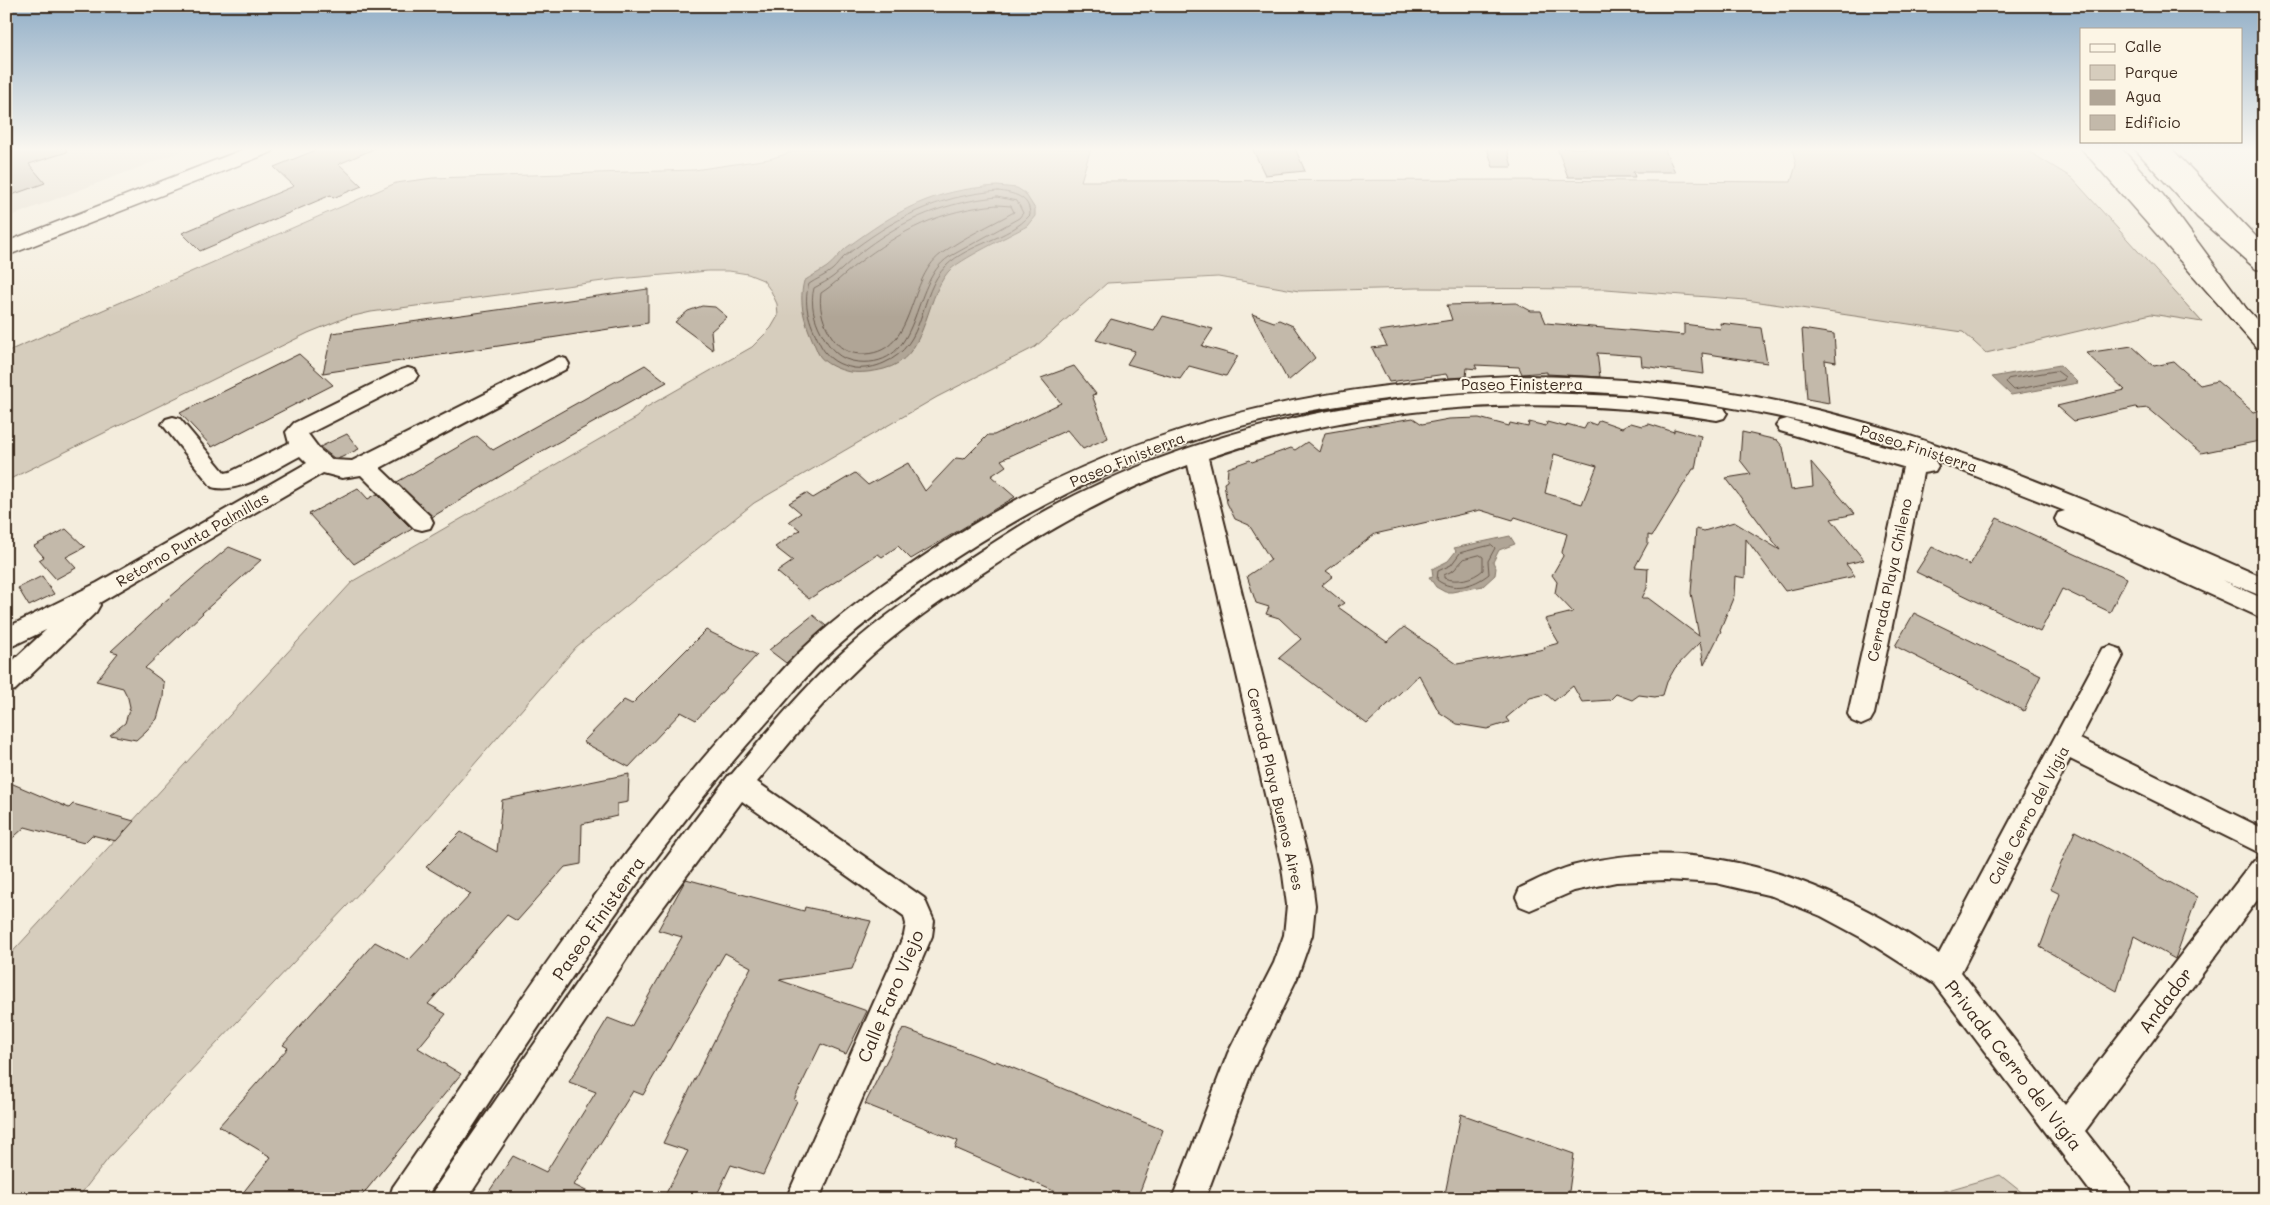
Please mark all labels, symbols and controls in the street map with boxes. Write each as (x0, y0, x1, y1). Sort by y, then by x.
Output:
legend (2080, 28, 2242, 142)
text: Calle (2125, 36, 2162, 56)
text: Parque (2125, 62, 2178, 82)
text: Agua (2125, 86, 2162, 106)
text: Edificio (2125, 112, 2181, 132)
street label: Paseo Finisterra (1461, 374, 1583, 394)
street label: Paseo Finisterra (1858, 420, 1980, 476)
street label: Paseo Finisterra (1067, 427, 1187, 491)
street label: Retorno Punta Palmillas (112, 487, 272, 591)
street label: Cerrada Playa Chileno (1862, 496, 1916, 663)
street label: Cerrada Playa Buenos Aires (1243, 686, 1309, 892)
street label: Calle Cerro del Vigia (1983, 742, 2073, 888)
street label: Paseo Finisterra (546, 851, 650, 985)
street label: Calle Faro Viejo (851, 926, 929, 1066)
street label: Andador (2132, 962, 2198, 1038)
street label: Privada Cerro del Vigía (1940, 975, 2088, 1155)

